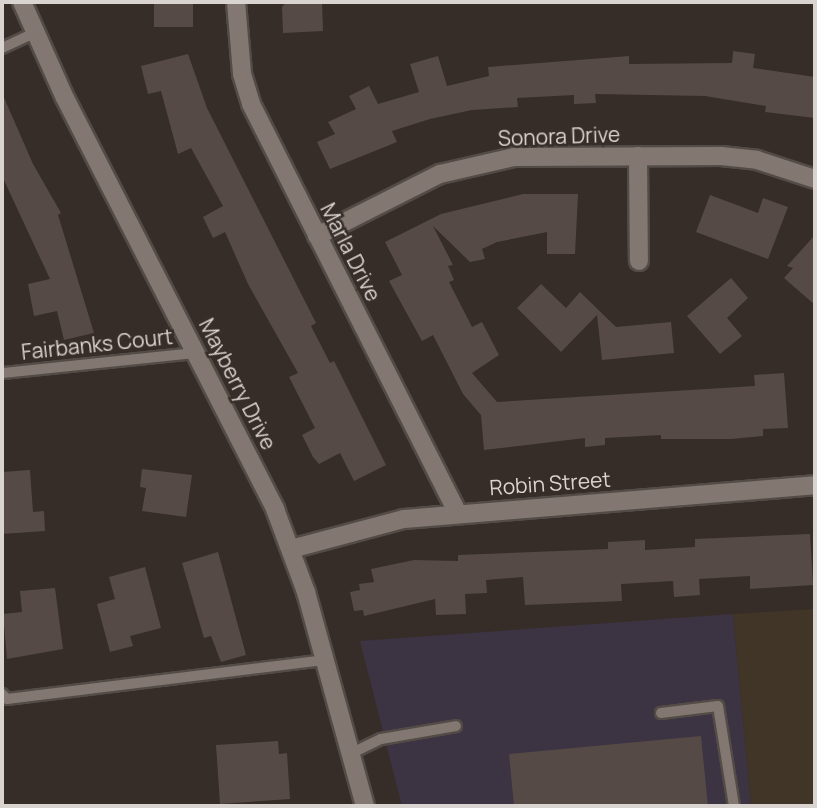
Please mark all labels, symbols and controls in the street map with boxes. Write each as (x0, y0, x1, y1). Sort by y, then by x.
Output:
street label: Sonora Drive (497, 121, 621, 151)
street label: Marla Drive (316, 199, 386, 305)
street label: Mayberry Drive (194, 314, 282, 454)
street label: Fairbanks Court (20, 324, 174, 364)
street label: Robin Street (489, 466, 611, 500)

